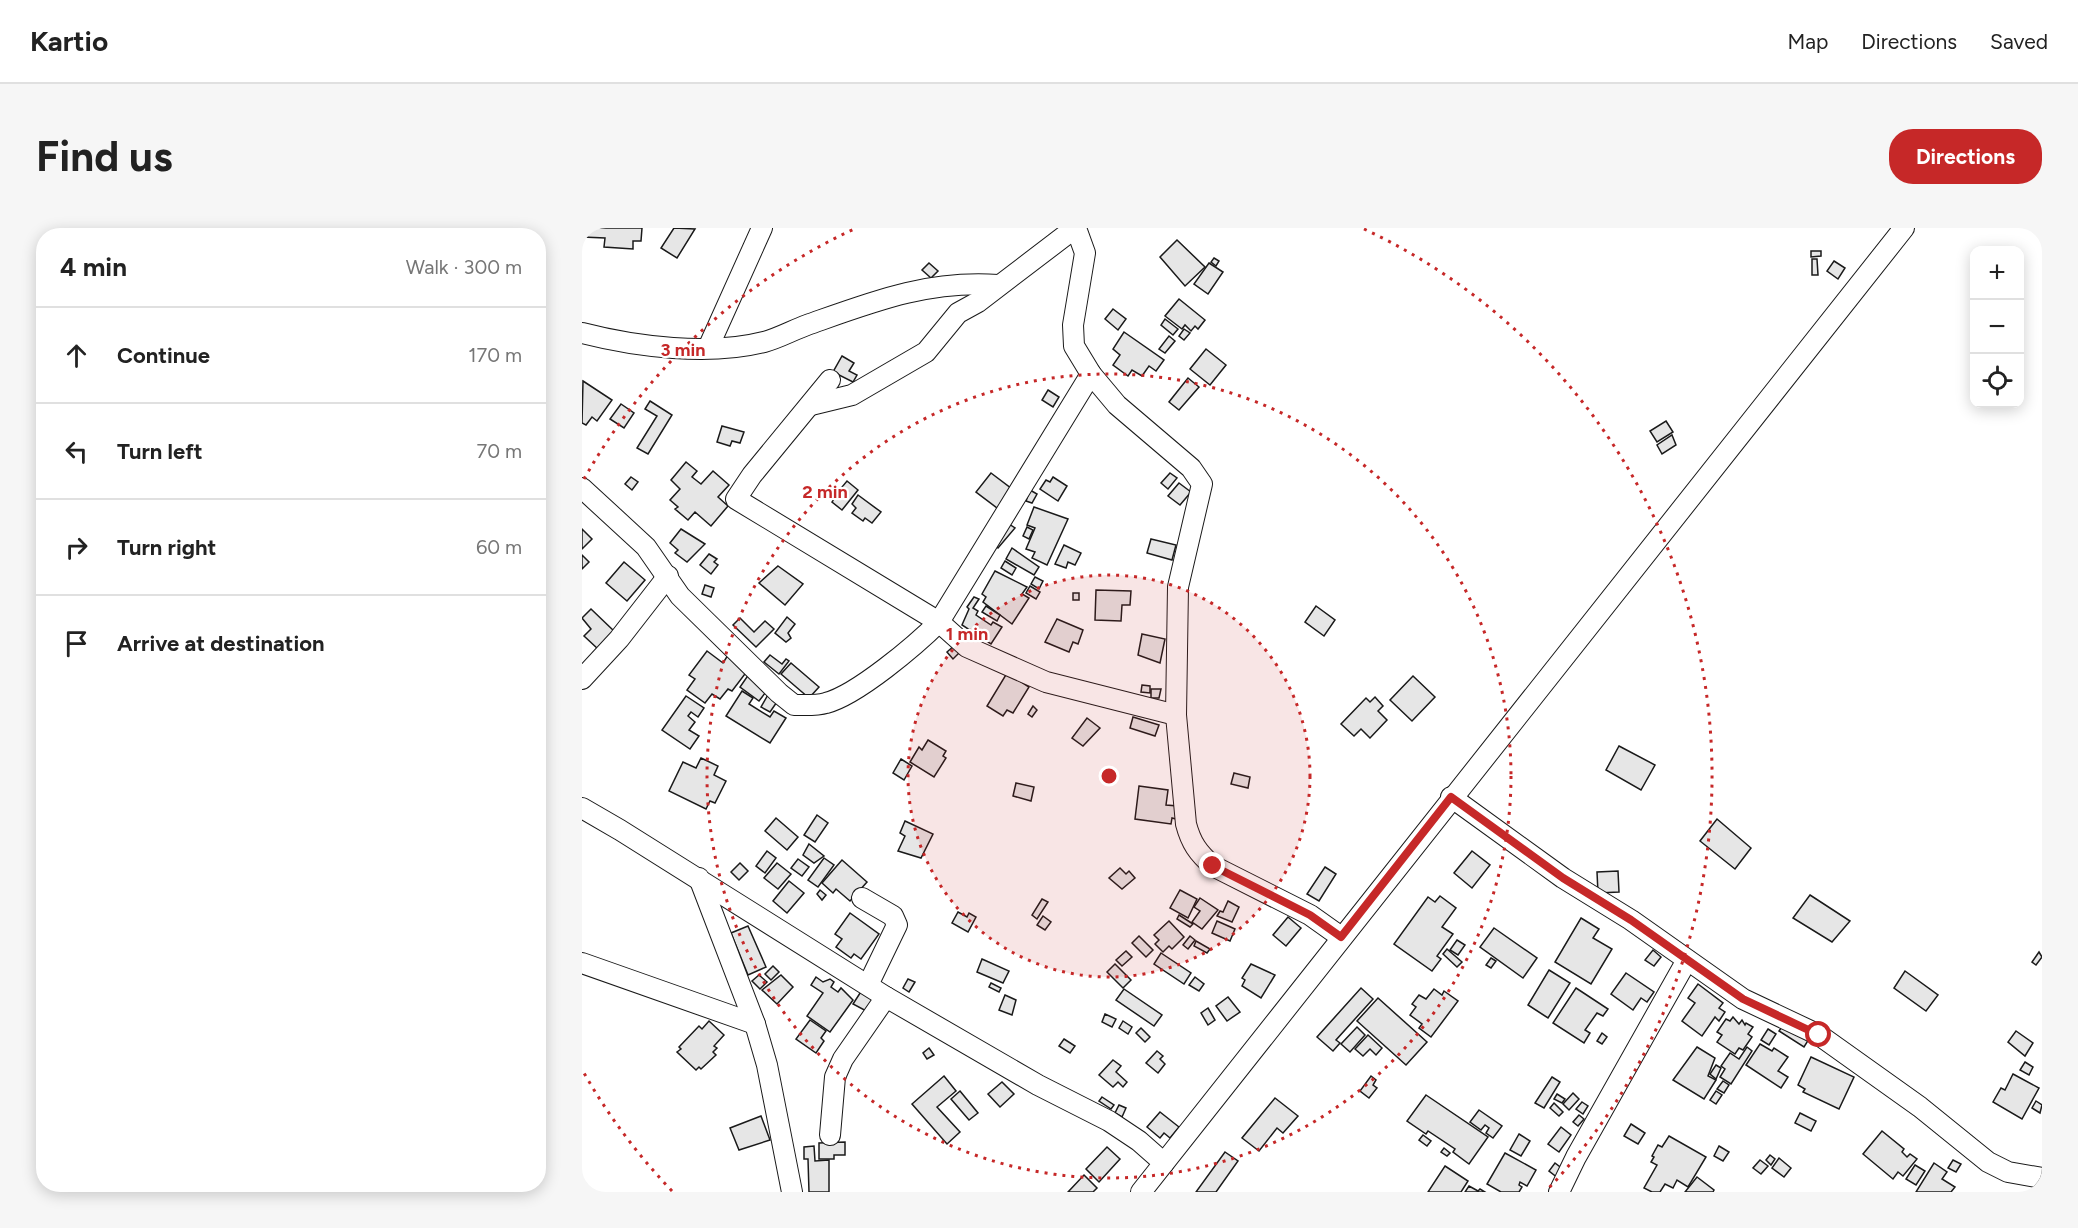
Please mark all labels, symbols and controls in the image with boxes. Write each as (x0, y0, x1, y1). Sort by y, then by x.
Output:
text: Kartio (30, 24, 108, 58)
text: Map (1787, 29, 1828, 54)
text: Directions (1861, 29, 1957, 54)
text: Saved (1990, 29, 2048, 54)
button: Directions (1889, 129, 2042, 184)
text: Find us (36, 131, 173, 182)
map controls (1970, 246, 2024, 408)
button: + (1970, 246, 2024, 300)
text: 4 min (60, 251, 127, 283)
text: Walk · 300 m (406, 255, 522, 279)
button: − (1970, 300, 2024, 354)
icon: ahead (60, 339, 93, 372)
text: 3 min (661, 339, 705, 361)
text: Continue (117, 342, 210, 369)
text: 170 m (468, 343, 522, 367)
button: locate (1970, 354, 2024, 408)
icon: left (60, 435, 93, 468)
text: Turn left (117, 438, 203, 465)
text: 70 m (476, 439, 522, 463)
text: 2 min (802, 481, 848, 503)
icon: right (60, 531, 93, 564)
text: Turn right (117, 534, 216, 561)
text: 60 m (476, 535, 522, 559)
text: 1 min (946, 623, 988, 645)
icon: arrive (60, 627, 93, 660)
text: Arrive at destination (117, 630, 325, 657)
centre of rings (1099, 766, 1119, 786)
route end (1199, 852, 1225, 878)
route start (1805, 1021, 1831, 1047)

